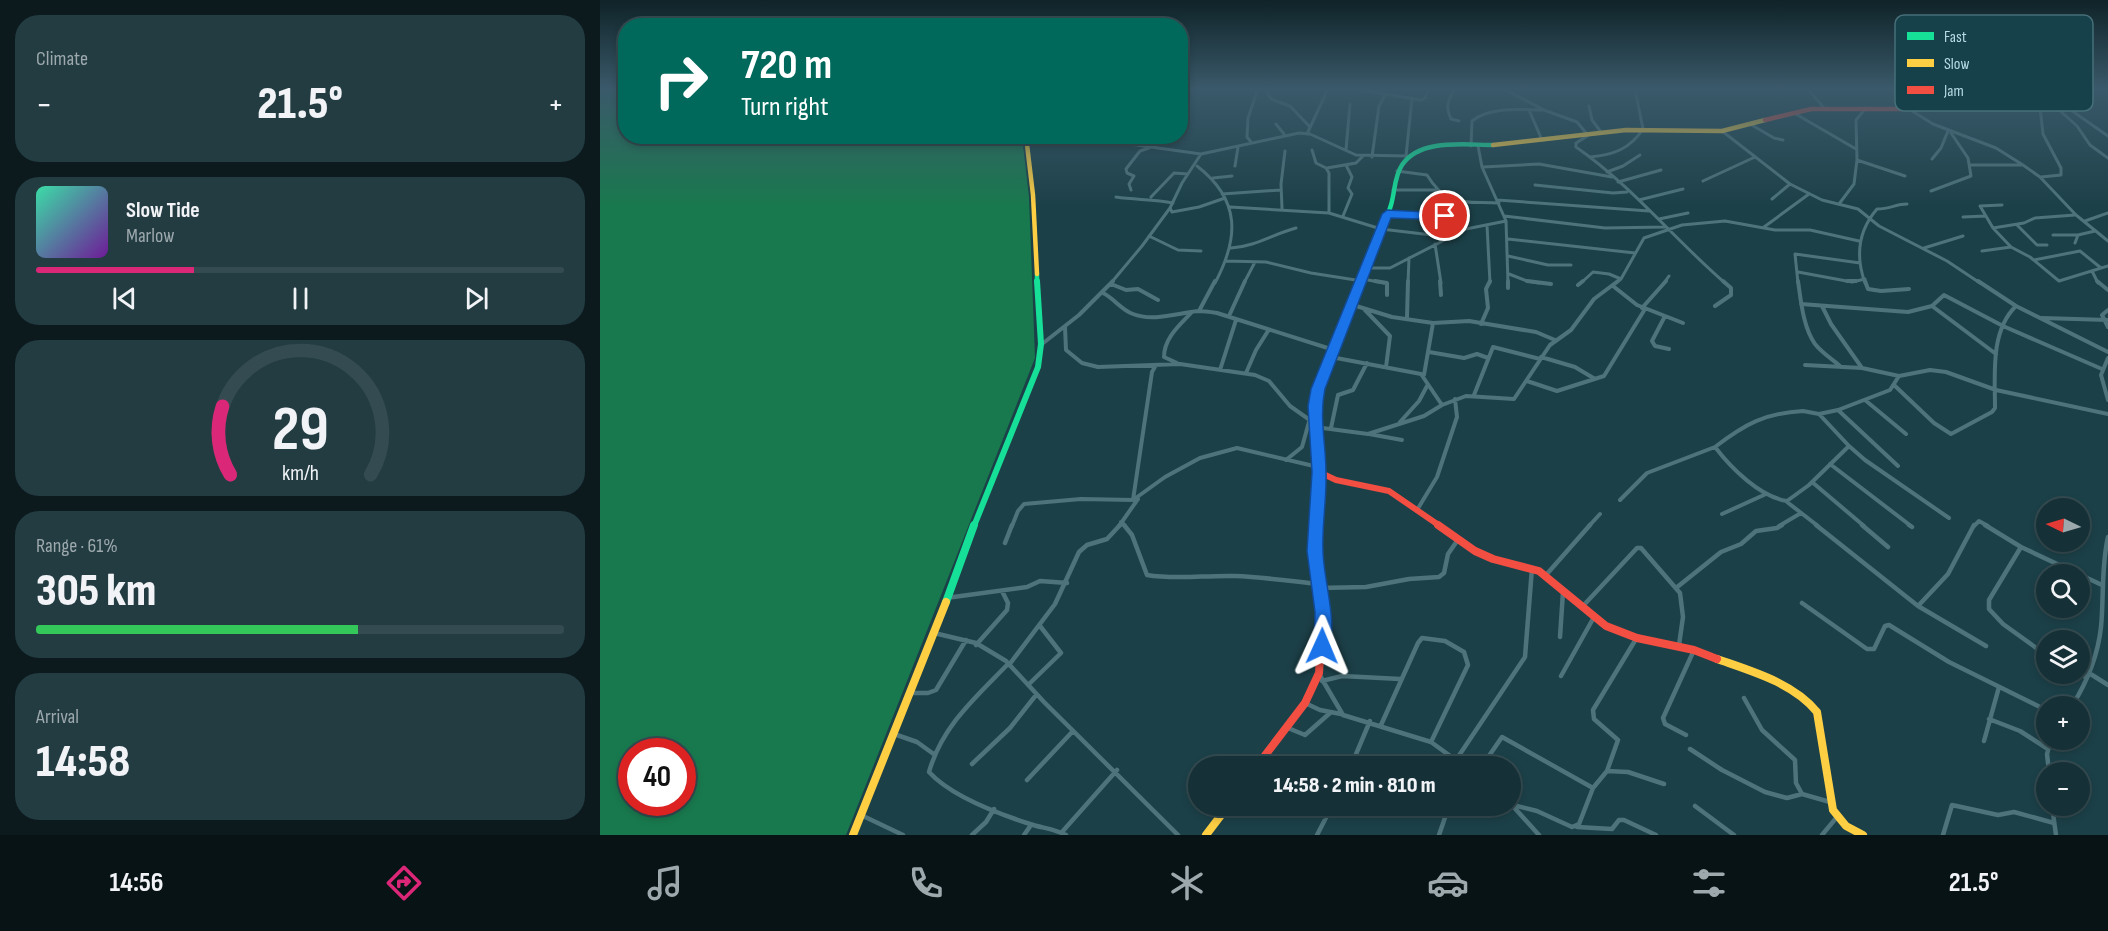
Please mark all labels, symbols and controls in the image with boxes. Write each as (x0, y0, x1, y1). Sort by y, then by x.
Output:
legend (1895, 15, 2093, 111)
text: Fast (1944, 28, 1967, 47)
text: 720 m (741, 40, 832, 91)
icon: right (642, 42, 720, 120)
text: Climate (36, 47, 88, 71)
text: Slow (1944, 55, 1969, 74)
text: 21.5° (257, 77, 343, 132)
text: Jam (1943, 82, 1964, 101)
text: − (36, 85, 52, 125)
text: + (548, 85, 564, 125)
text: Turn right (741, 91, 828, 123)
pin (1419, 190, 1470, 241)
text: Slow Tide (126, 197, 200, 224)
icon: arrive (1428, 199, 1461, 232)
text: Marlow (126, 224, 174, 248)
icon: previous (108, 282, 141, 315)
icon: pause (284, 282, 317, 315)
icon: next (460, 282, 493, 315)
text: 29 (272, 393, 328, 468)
text: km/h (281, 461, 319, 486)
north arrow (2036, 498, 2090, 552)
map controls (2036, 498, 2090, 816)
text: Range · 61% (36, 534, 118, 558)
text: 305 km (36, 564, 156, 619)
button: search (2036, 564, 2090, 618)
position arrow (1290, 614, 1354, 678)
button: layers (2036, 630, 2090, 684)
button: + (2036, 696, 2090, 750)
text: Arrival (36, 705, 79, 729)
text: 14:58 (36, 735, 130, 790)
speed limit sign: 40 (618, 738, 696, 816)
button: − (2036, 762, 2090, 816)
text: 14:58 · 2 min · 810 m (1273, 772, 1436, 799)
icon: directions (383, 862, 425, 904)
icon: music (644, 862, 686, 904)
icon: phone (905, 862, 947, 904)
icon: climate (1166, 862, 1208, 904)
icon: car (1427, 862, 1469, 904)
icon: filters (1688, 862, 1730, 904)
text: 14:56 (110, 867, 163, 899)
text: 21.5° (1949, 867, 1998, 899)

